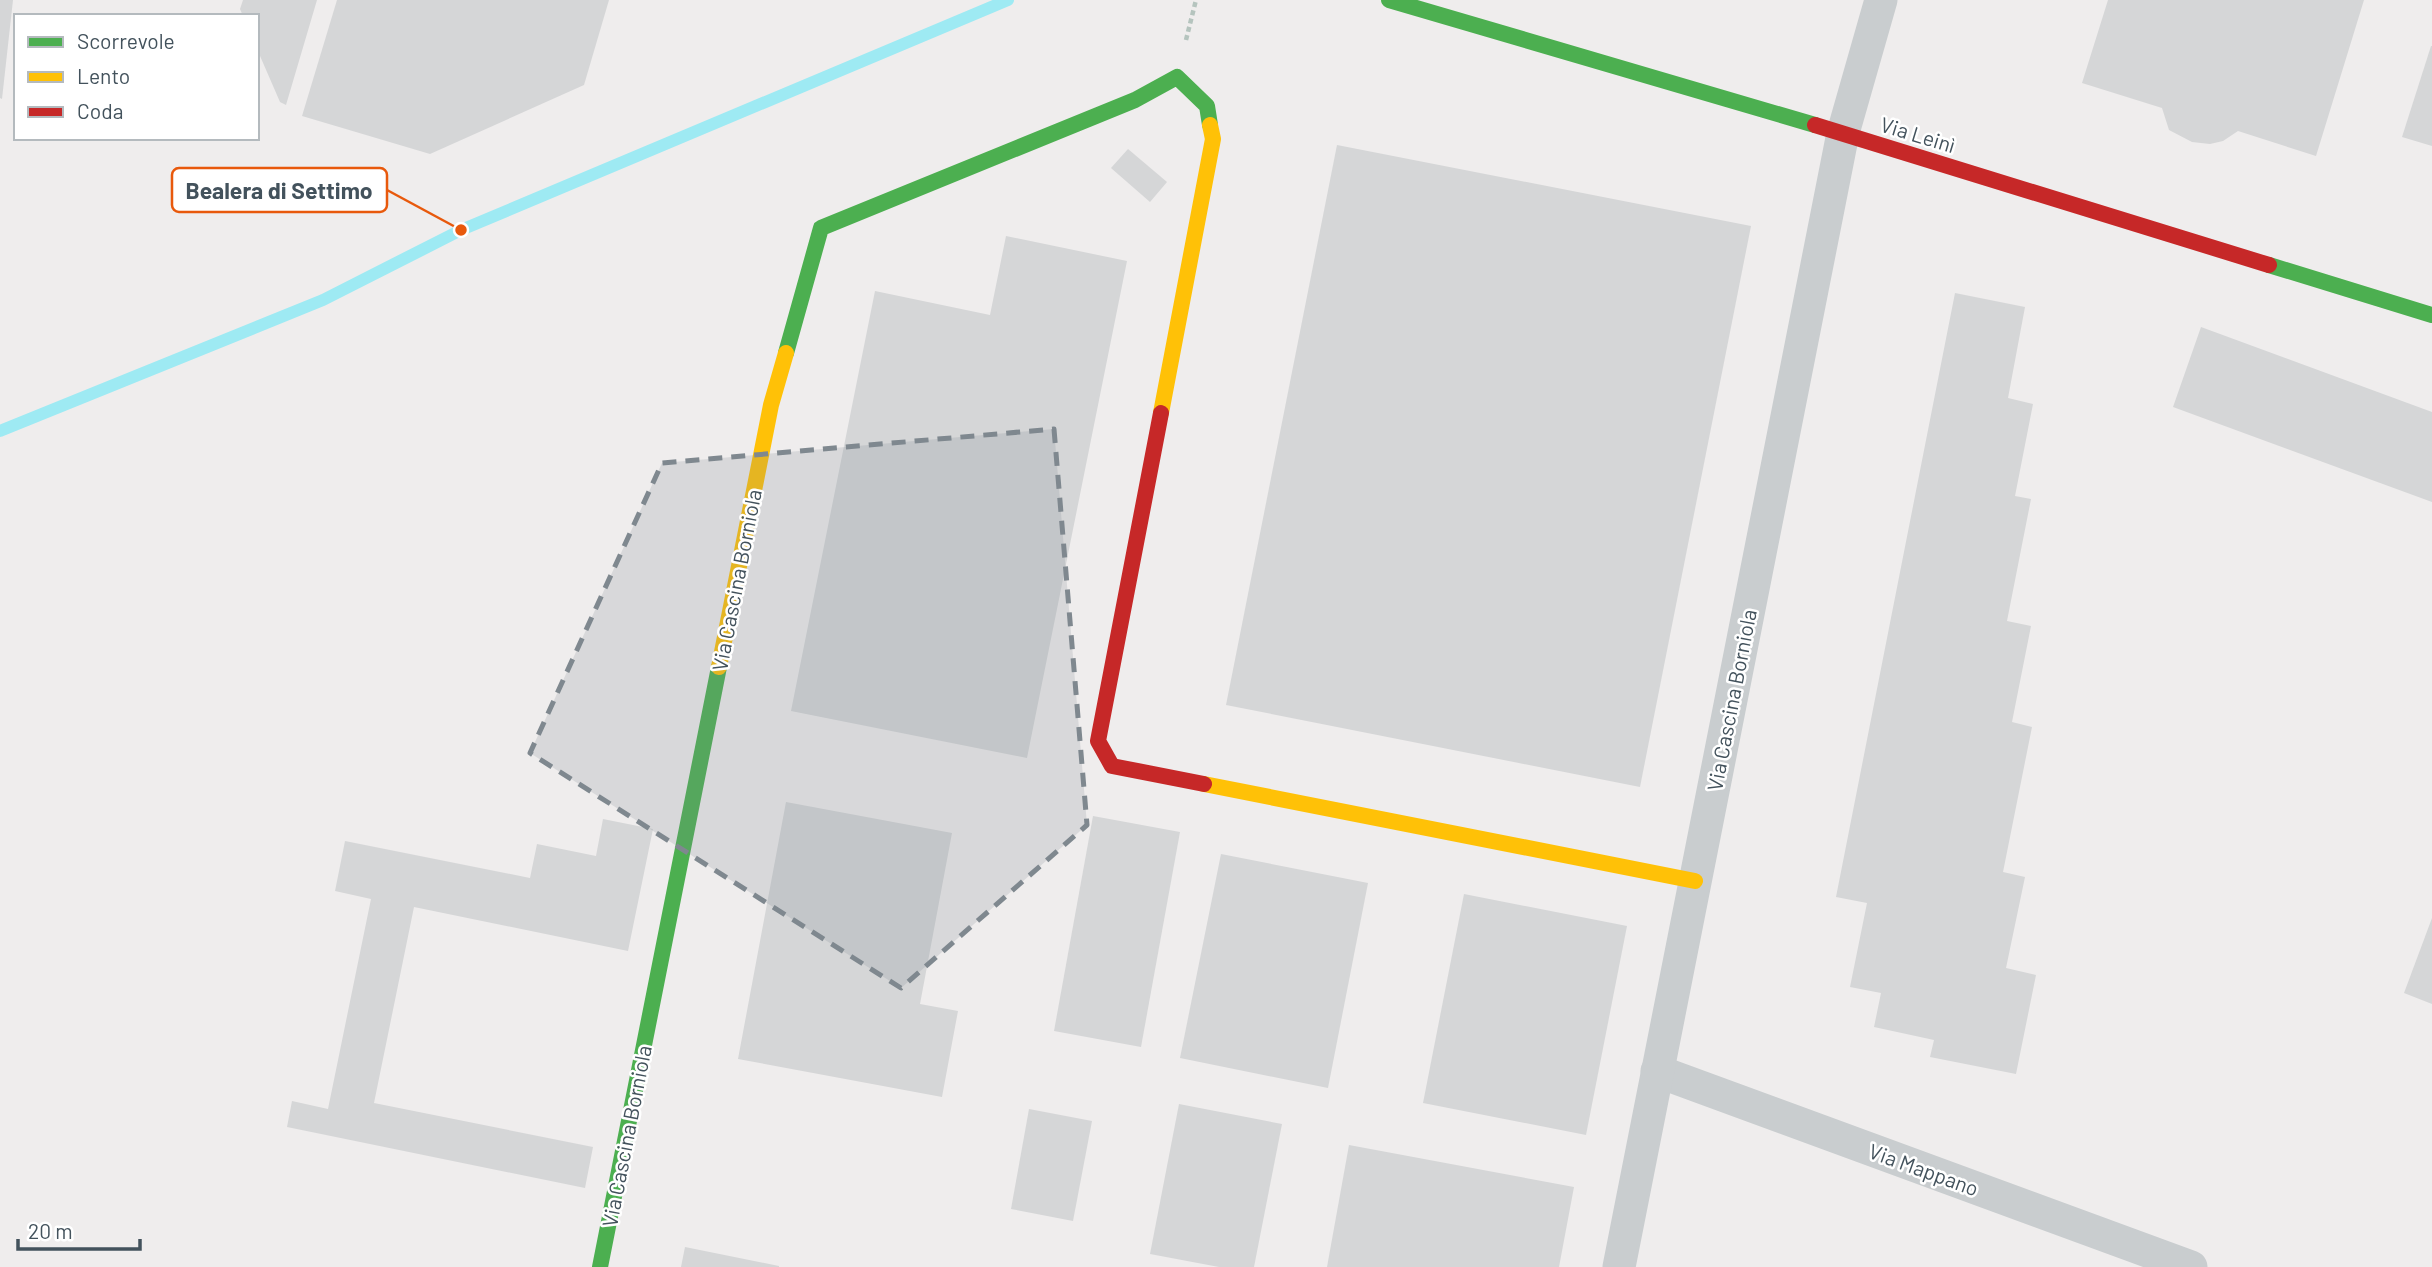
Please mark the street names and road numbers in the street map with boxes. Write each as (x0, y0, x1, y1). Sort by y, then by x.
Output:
street label: Via Leinì (1878, 111, 1958, 157)
street label: Via Cascina Borniola (706, 487, 766, 673)
street label: Via Cascina Borniola (1701, 607, 1761, 793)
street label: Via Cascina Borniola (596, 1043, 656, 1229)
street label: Via Mappano (1866, 1138, 1982, 1200)

